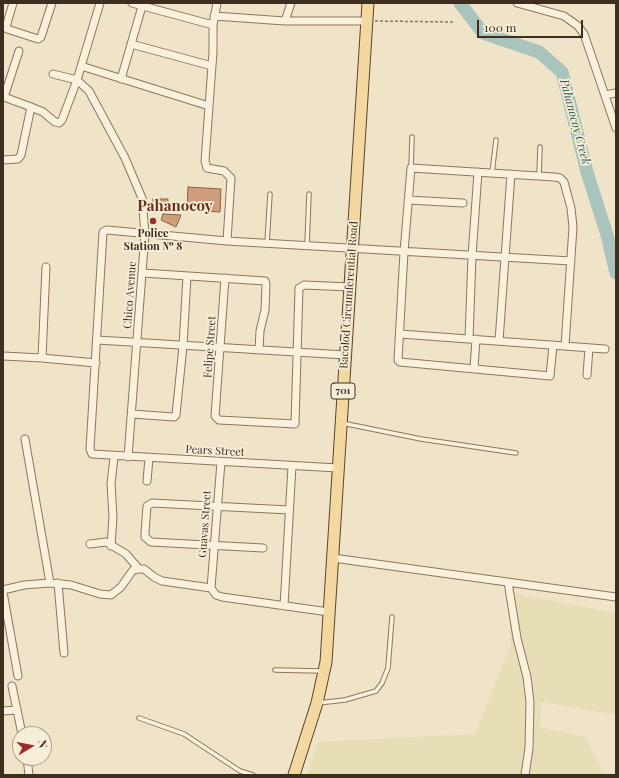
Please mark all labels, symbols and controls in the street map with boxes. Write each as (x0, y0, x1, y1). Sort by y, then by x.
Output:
scale bar (479, 12, 585, 38)
text: 100 m (484, 19, 516, 35)
water label: Pahanocoy Creek (557, 78, 593, 166)
district label: Pahanocoy (137, 197, 213, 215)
marker: Police Station № 8 (148, 216, 158, 226)
street label: Bacolod Circumferential Road (337, 221, 361, 369)
place label: Police Station № 8 (124, 227, 182, 253)
street label: Chico Avenue (121, 261, 139, 329)
street label: Felipe Street (201, 316, 219, 378)
road number: 701 (331, 383, 355, 399)
street label: Pears Street (185, 443, 245, 459)
street label: Guavas Street (196, 490, 214, 558)
north arrow (12, 726, 52, 766)
text: N (35, 739, 51, 749)

